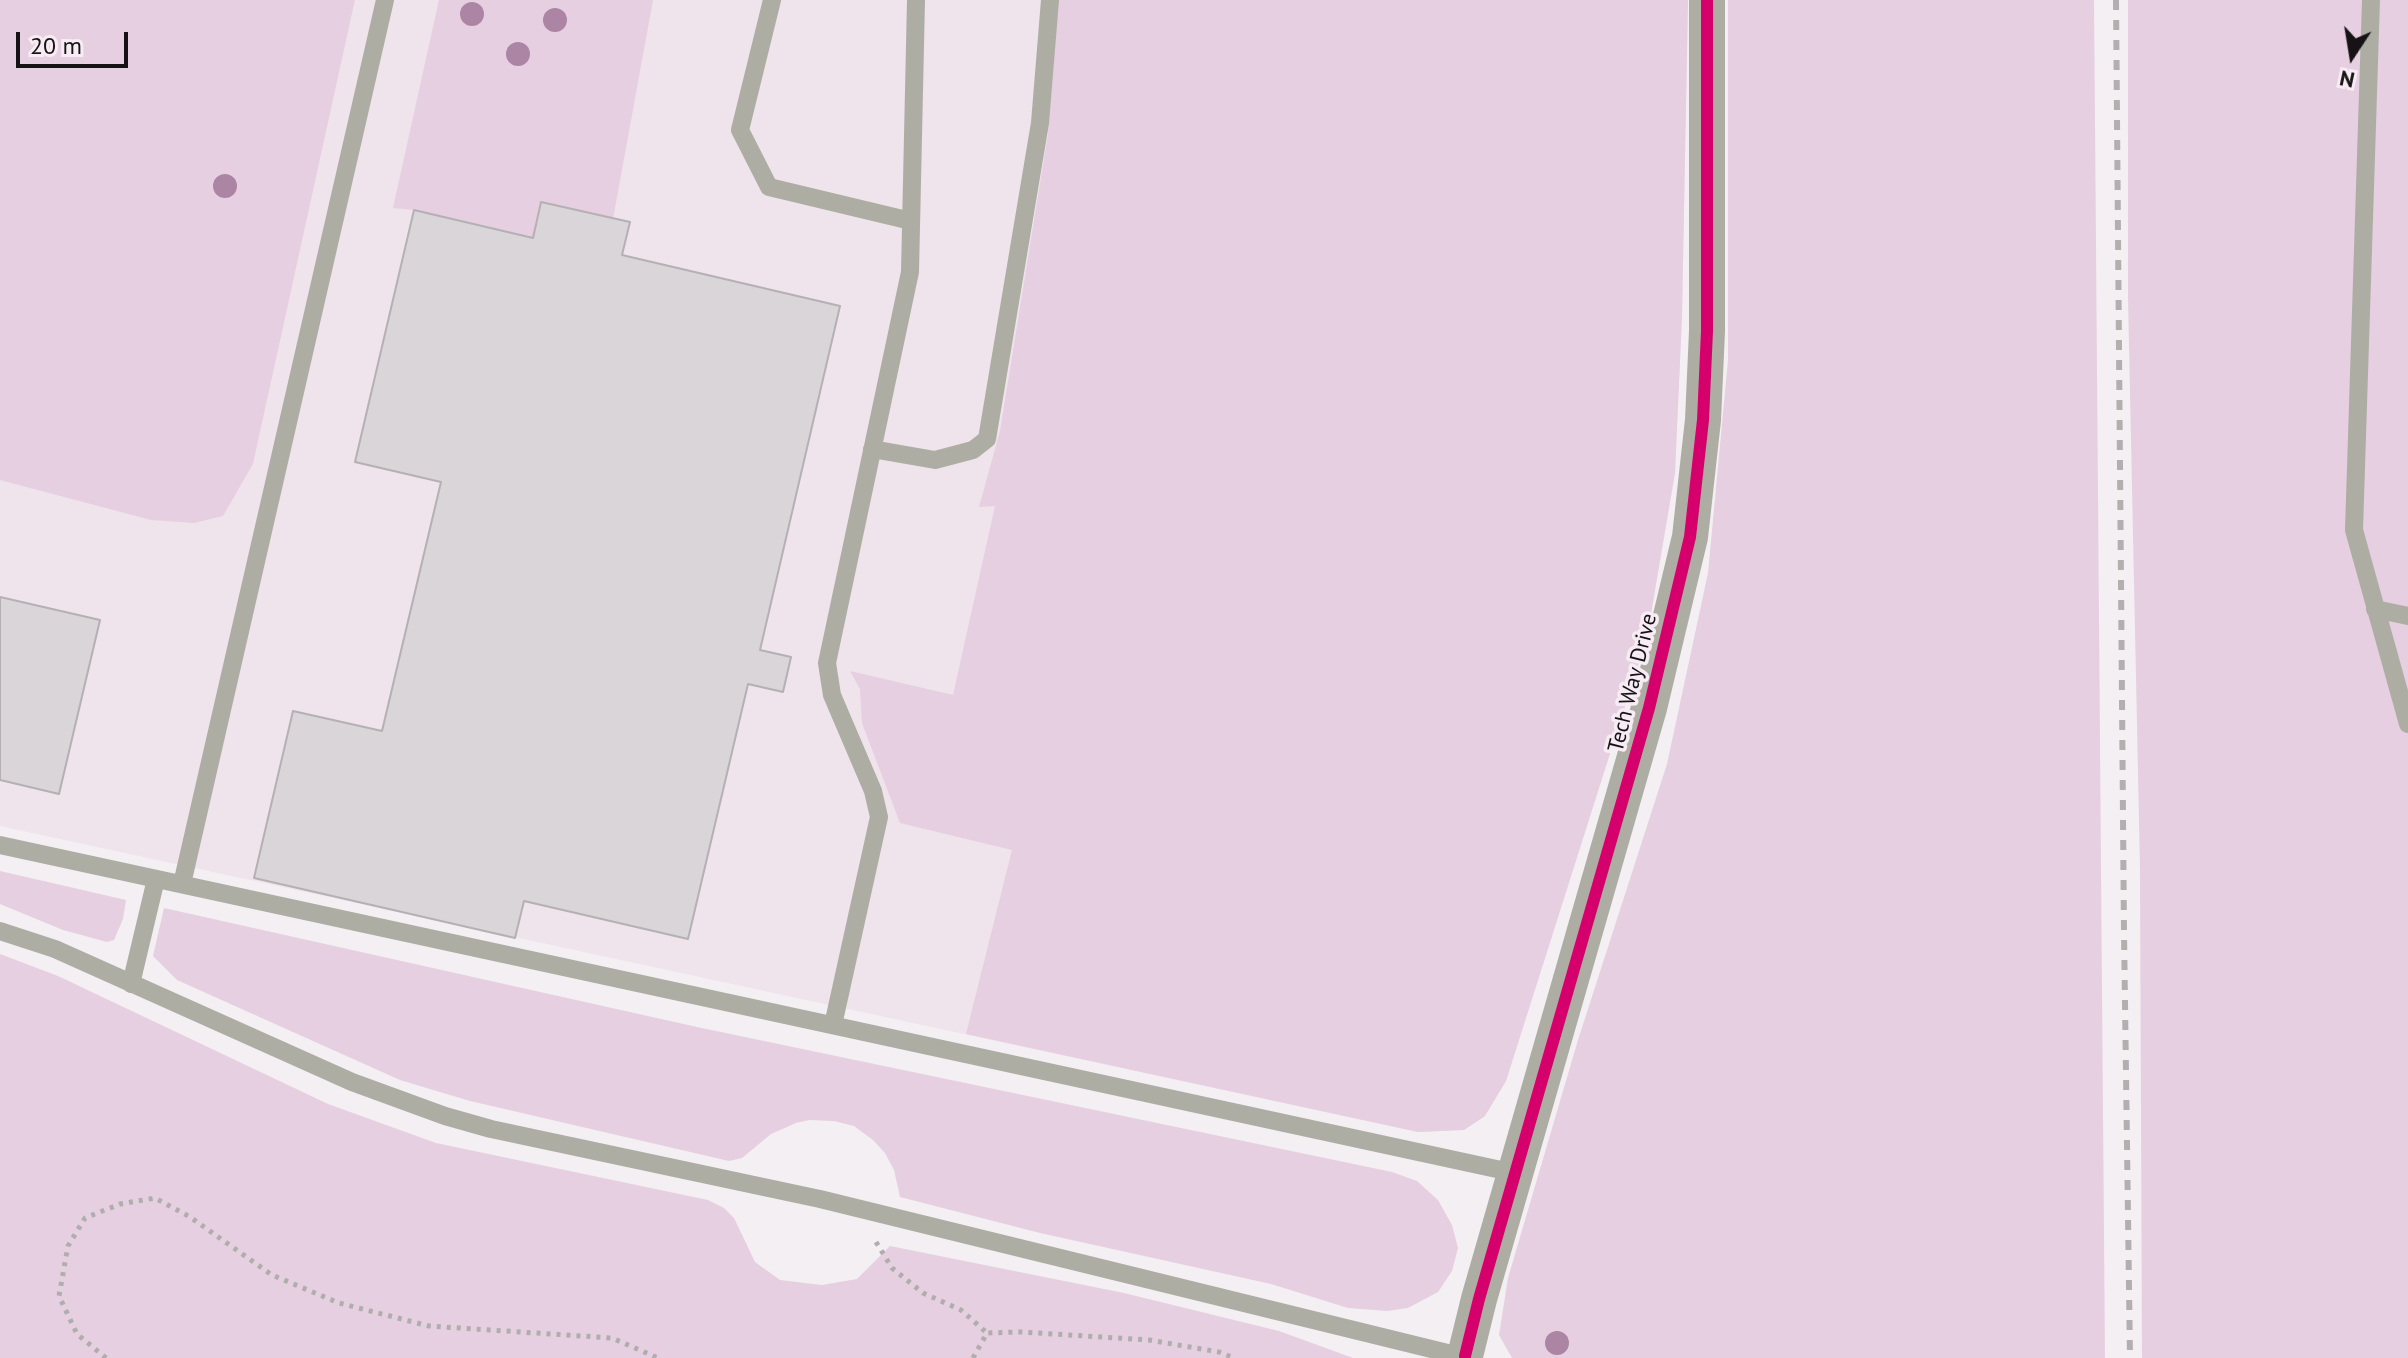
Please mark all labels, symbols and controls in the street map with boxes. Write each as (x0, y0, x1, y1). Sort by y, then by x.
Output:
scale bar (20, 16, 132, 66)
north arrow (2312, 16, 2392, 96)
text: 20 m (30, 30, 82, 61)
text: N (2337, 64, 2357, 95)
street label: Tech Way Drive (1603, 611, 1663, 755)

